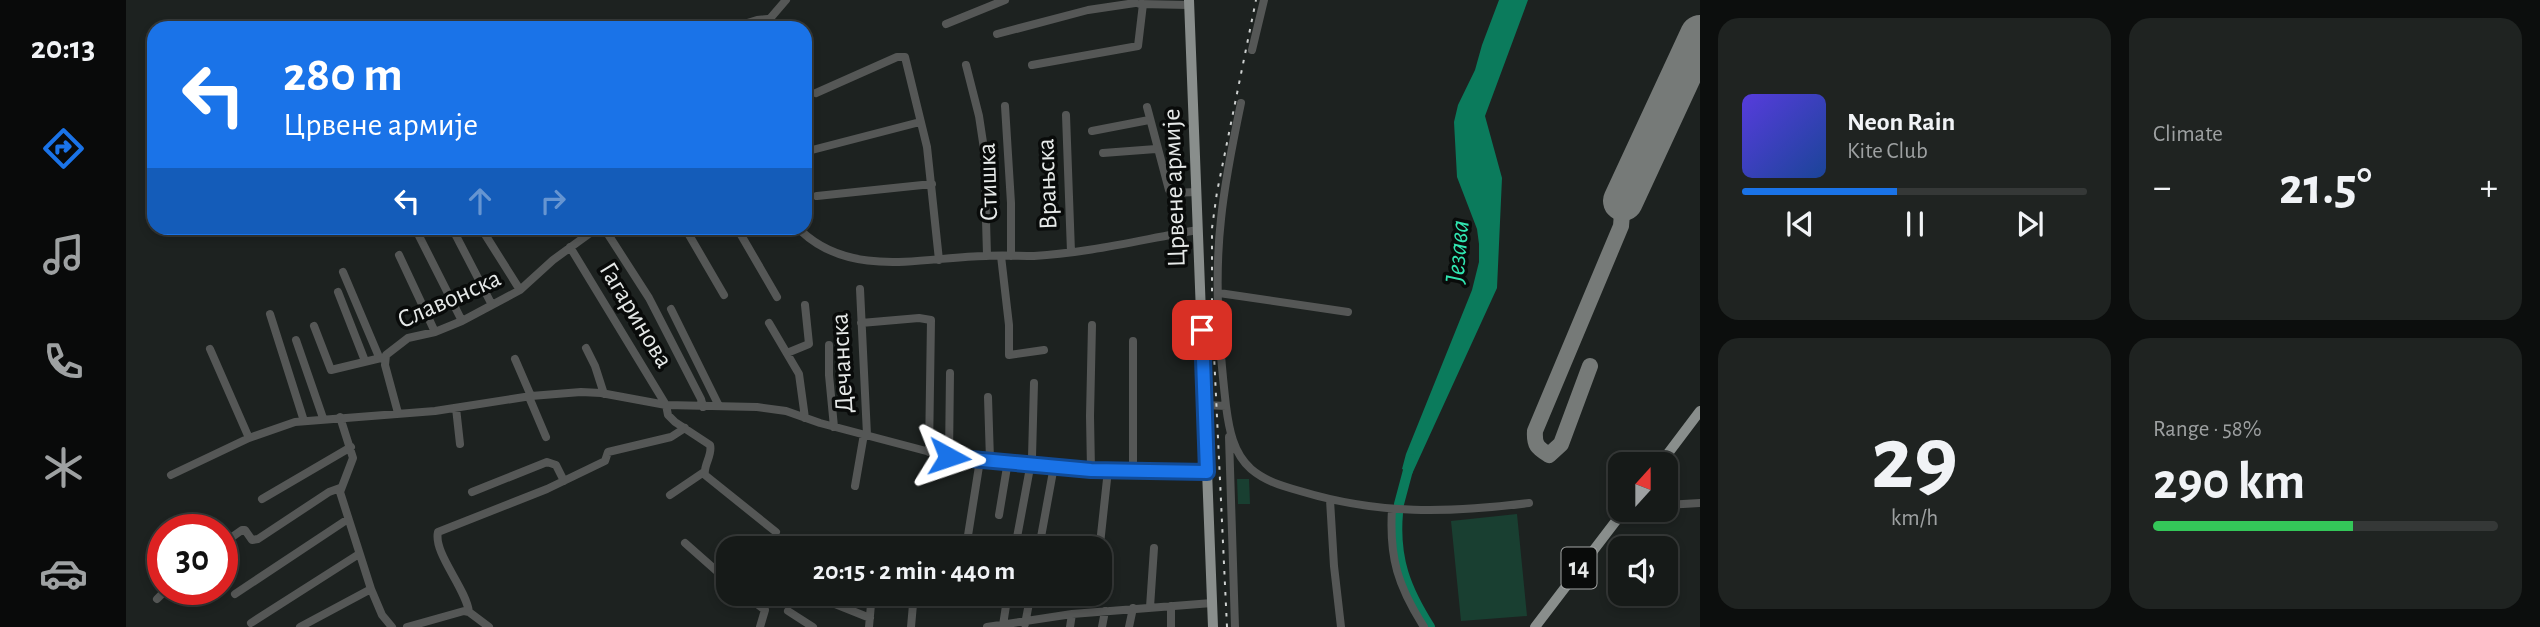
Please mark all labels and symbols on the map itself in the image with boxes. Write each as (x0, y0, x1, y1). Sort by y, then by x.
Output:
street label: Црвене армије (1158, 108, 1190, 268)
street label: Врањска (1032, 138, 1062, 230)
street label: Стишка (974, 142, 1002, 222)
water label: Језава (1441, 219, 1475, 286)
street label: Гагаринова (594, 258, 678, 372)
street label: Славонска (393, 265, 505, 333)
pin (1172, 300, 1232, 360)
street label: Дечанска (826, 312, 858, 414)
position arrow (912, 420, 986, 494)
north arrow (1608, 452, 1678, 522)
speed limit sign: 30 (147, 514, 238, 605)
road number: 14 (1562, 548, 1596, 588)

